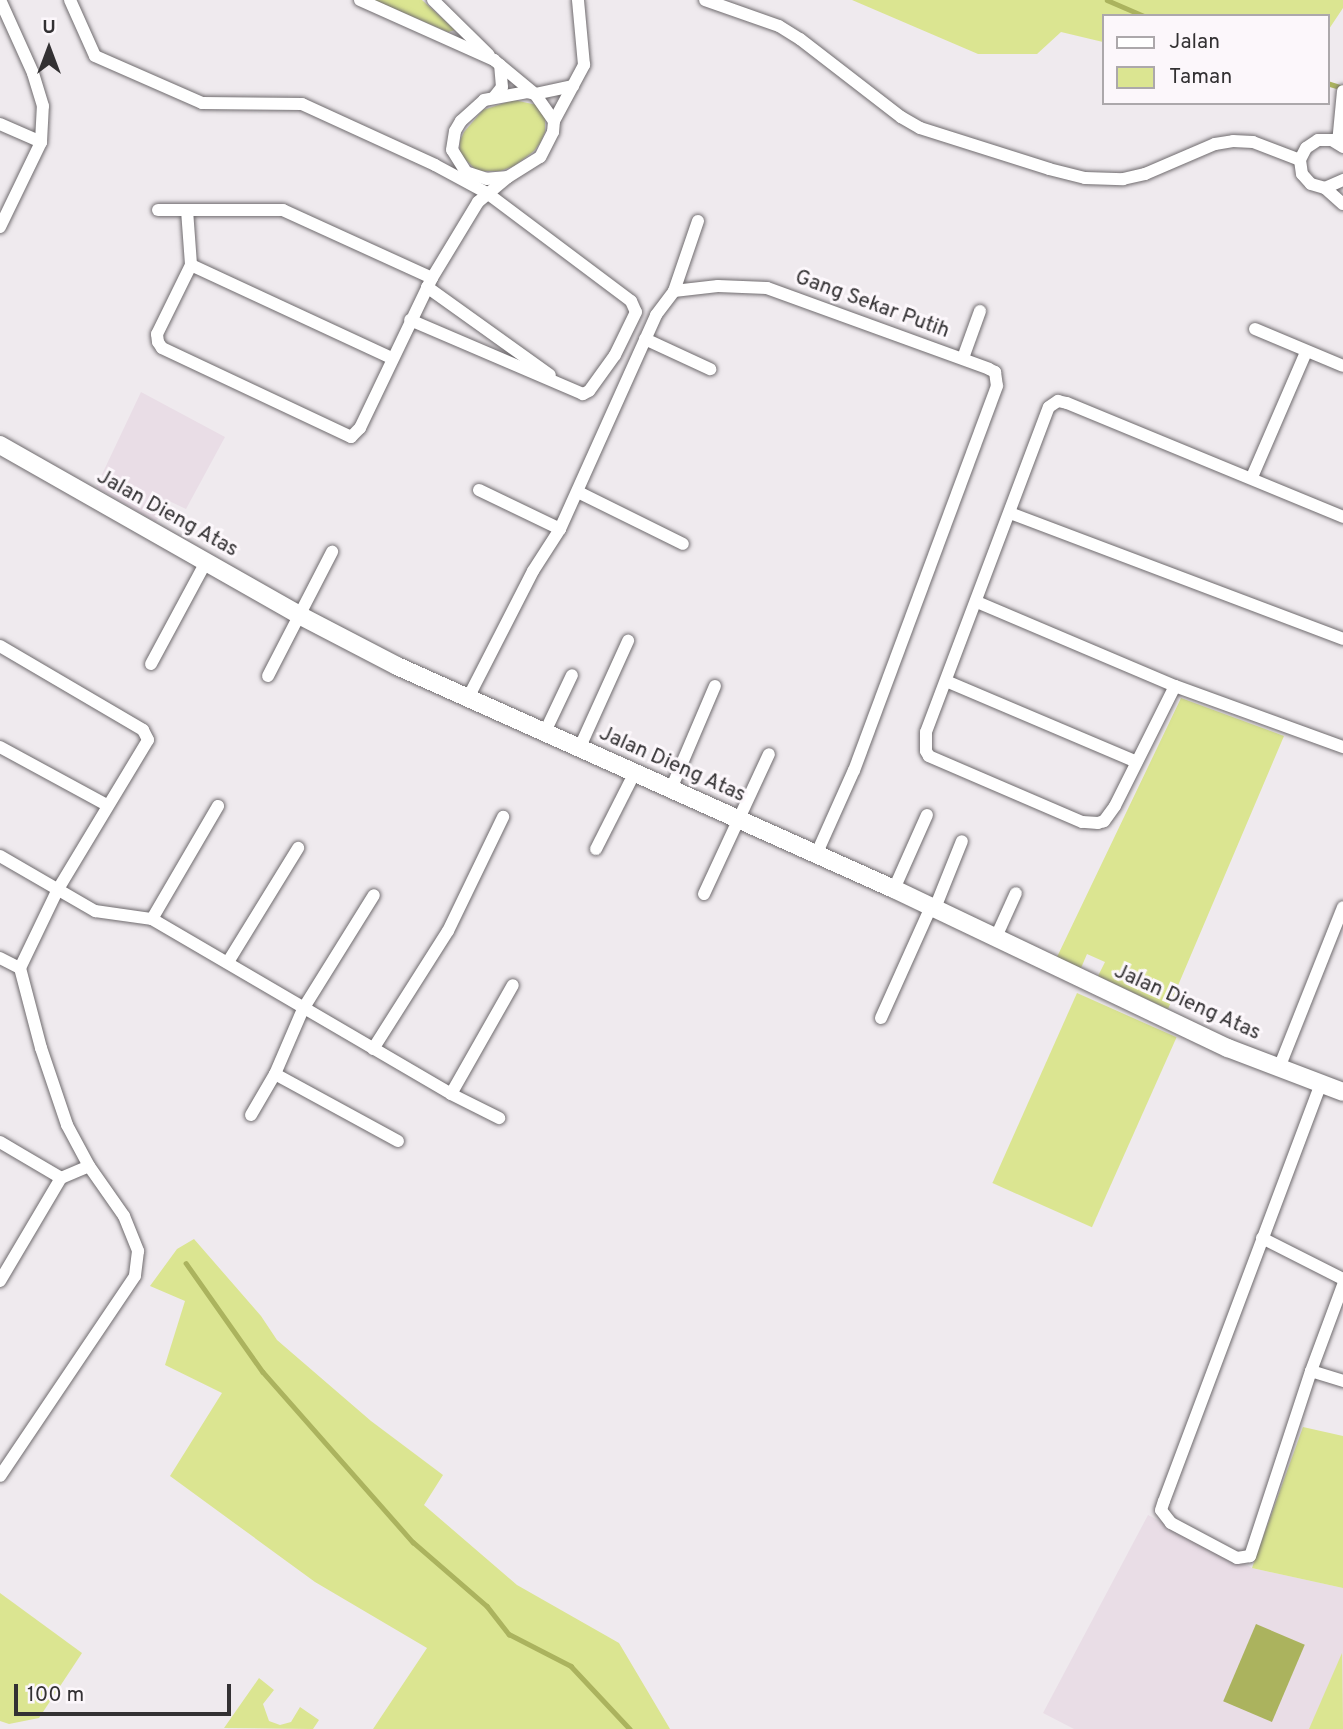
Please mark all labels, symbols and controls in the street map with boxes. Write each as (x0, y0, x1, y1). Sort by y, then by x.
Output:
north arrow (14, 14, 84, 84)
legend (1102, 14, 1329, 105)
text: U (42, 16, 56, 40)
text: Jalan (1169, 29, 1220, 56)
text: Taman (1169, 64, 1232, 91)
street label: Gang Sekar Putih (791, 265, 953, 345)
street label: Jalan Dieng Atas (91, 464, 243, 564)
street label: Jalan Dieng Atas (594, 721, 750, 809)
street label: Jalan Dieng Atas (1109, 959, 1265, 1047)
scale bar (18, 1670, 234, 1714)
text: 100 m (27, 1682, 84, 1709)

